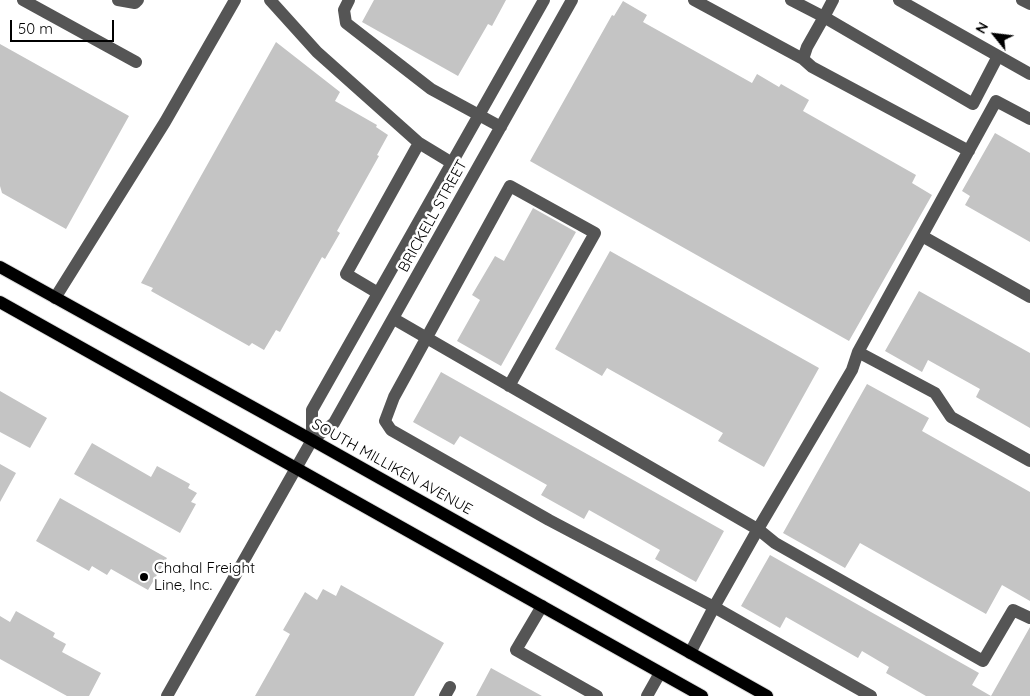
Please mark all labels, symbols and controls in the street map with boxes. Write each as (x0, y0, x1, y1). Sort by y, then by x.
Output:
scale bar (12, 10, 116, 42)
north arrow (970, 10, 1020, 60)
text: 50 m (18, 19, 53, 38)
text: N (972, 19, 992, 37)
street label: BRICKELL STREET (395, 157, 471, 275)
street label: SOUTH MILLIKEN AVENUE (308, 415, 476, 519)
place label: Chahal Freight Line, Inc. (154, 559, 255, 594)
marker: Chahal Freight Line, Inc. (138, 571, 150, 583)

